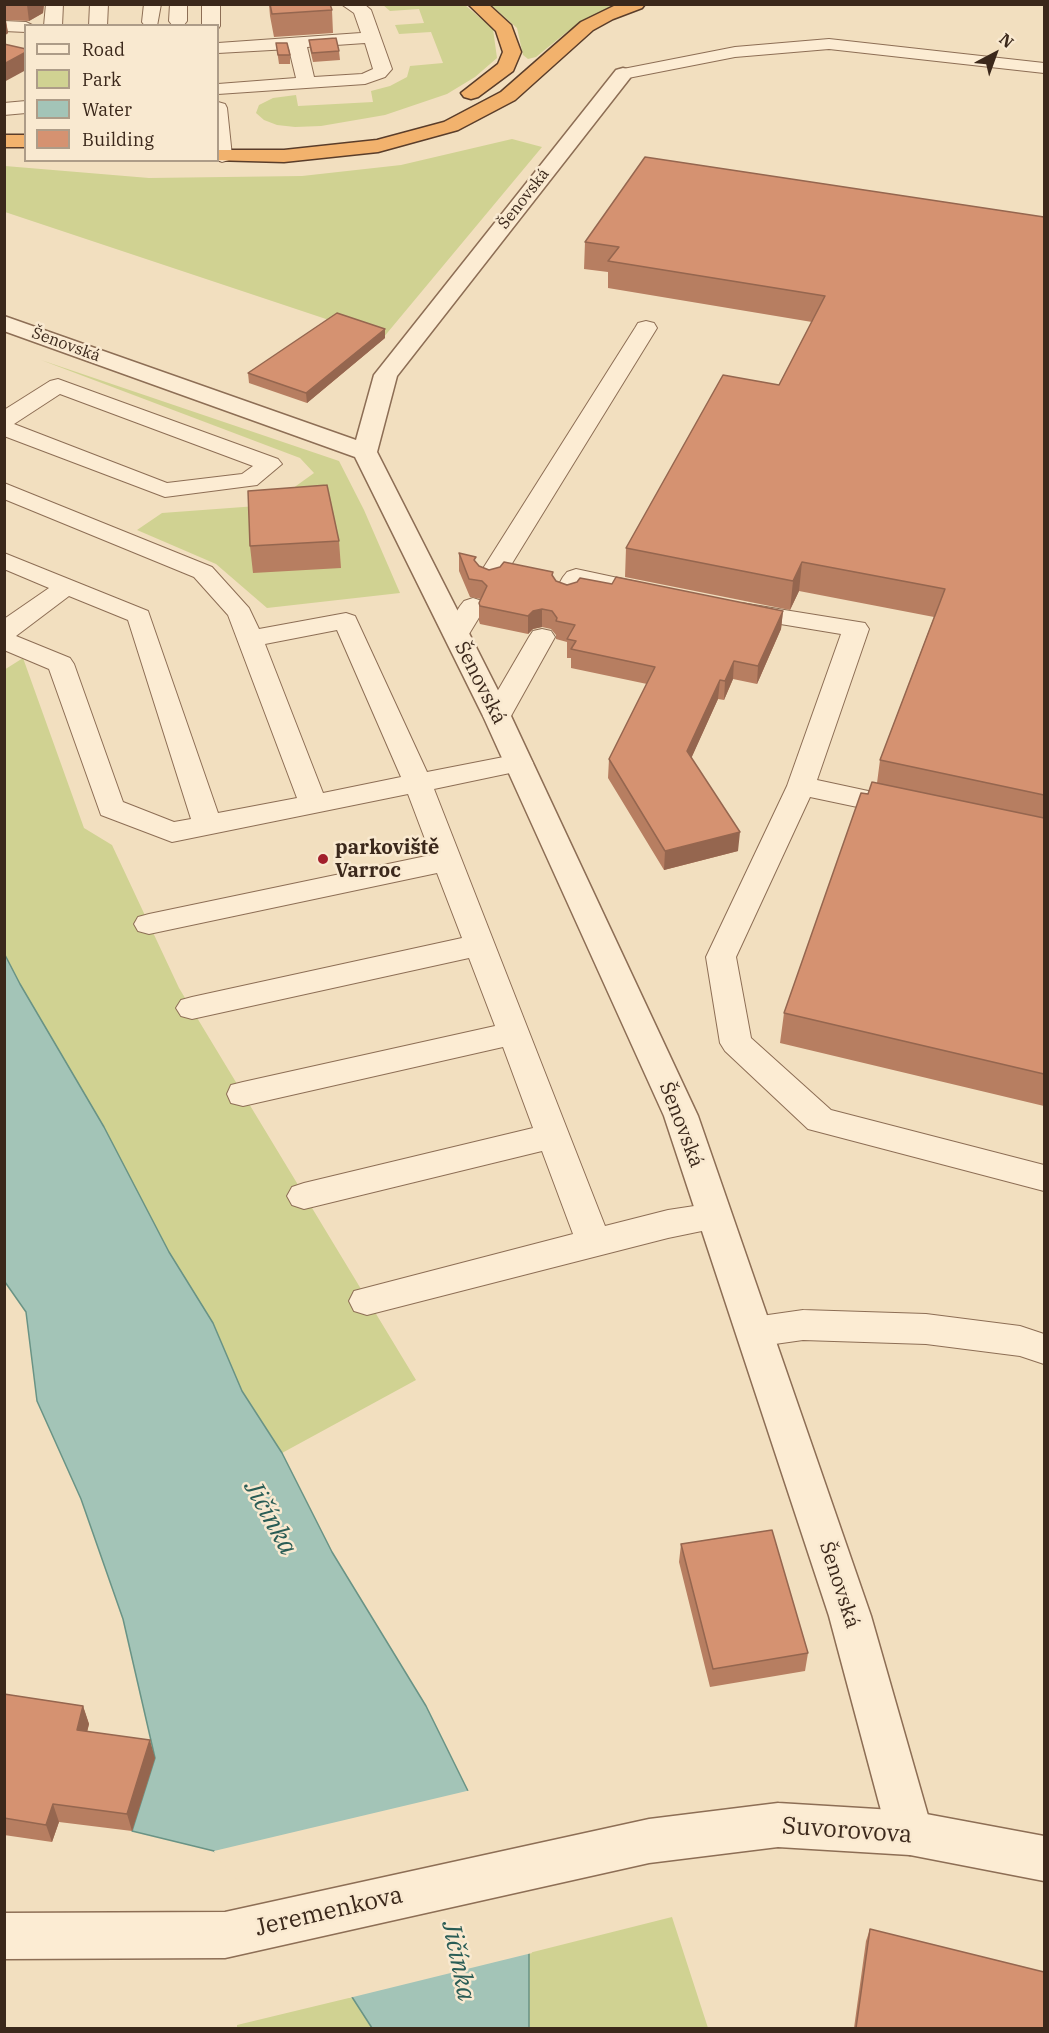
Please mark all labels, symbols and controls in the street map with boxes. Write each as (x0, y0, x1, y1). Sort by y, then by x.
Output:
legend (24, 24, 219, 162)
north arrow (965, 24, 1025, 84)
text: N (995, 29, 1018, 52)
text: Road (82, 38, 125, 61)
text: Park (82, 68, 121, 91)
text: Water (82, 98, 132, 121)
text: Building (82, 128, 154, 151)
street label: Šenovská (494, 165, 554, 233)
street label: Šenovská (29, 324, 103, 366)
street label: Šenovská (449, 638, 511, 728)
place label: parkoviště Varroc (335, 836, 439, 883)
marker: parkoviště Varroc (316, 852, 330, 866)
street label: Šenovská (654, 1079, 708, 1171)
water label: Jičínka (237, 1475, 303, 1561)
street label: Šenovská (814, 1539, 864, 1631)
street label: Suvorovova (781, 1812, 913, 1850)
street label: Jeremenkova (252, 1881, 406, 1943)
water label: Jičínka (434, 1918, 482, 2004)

